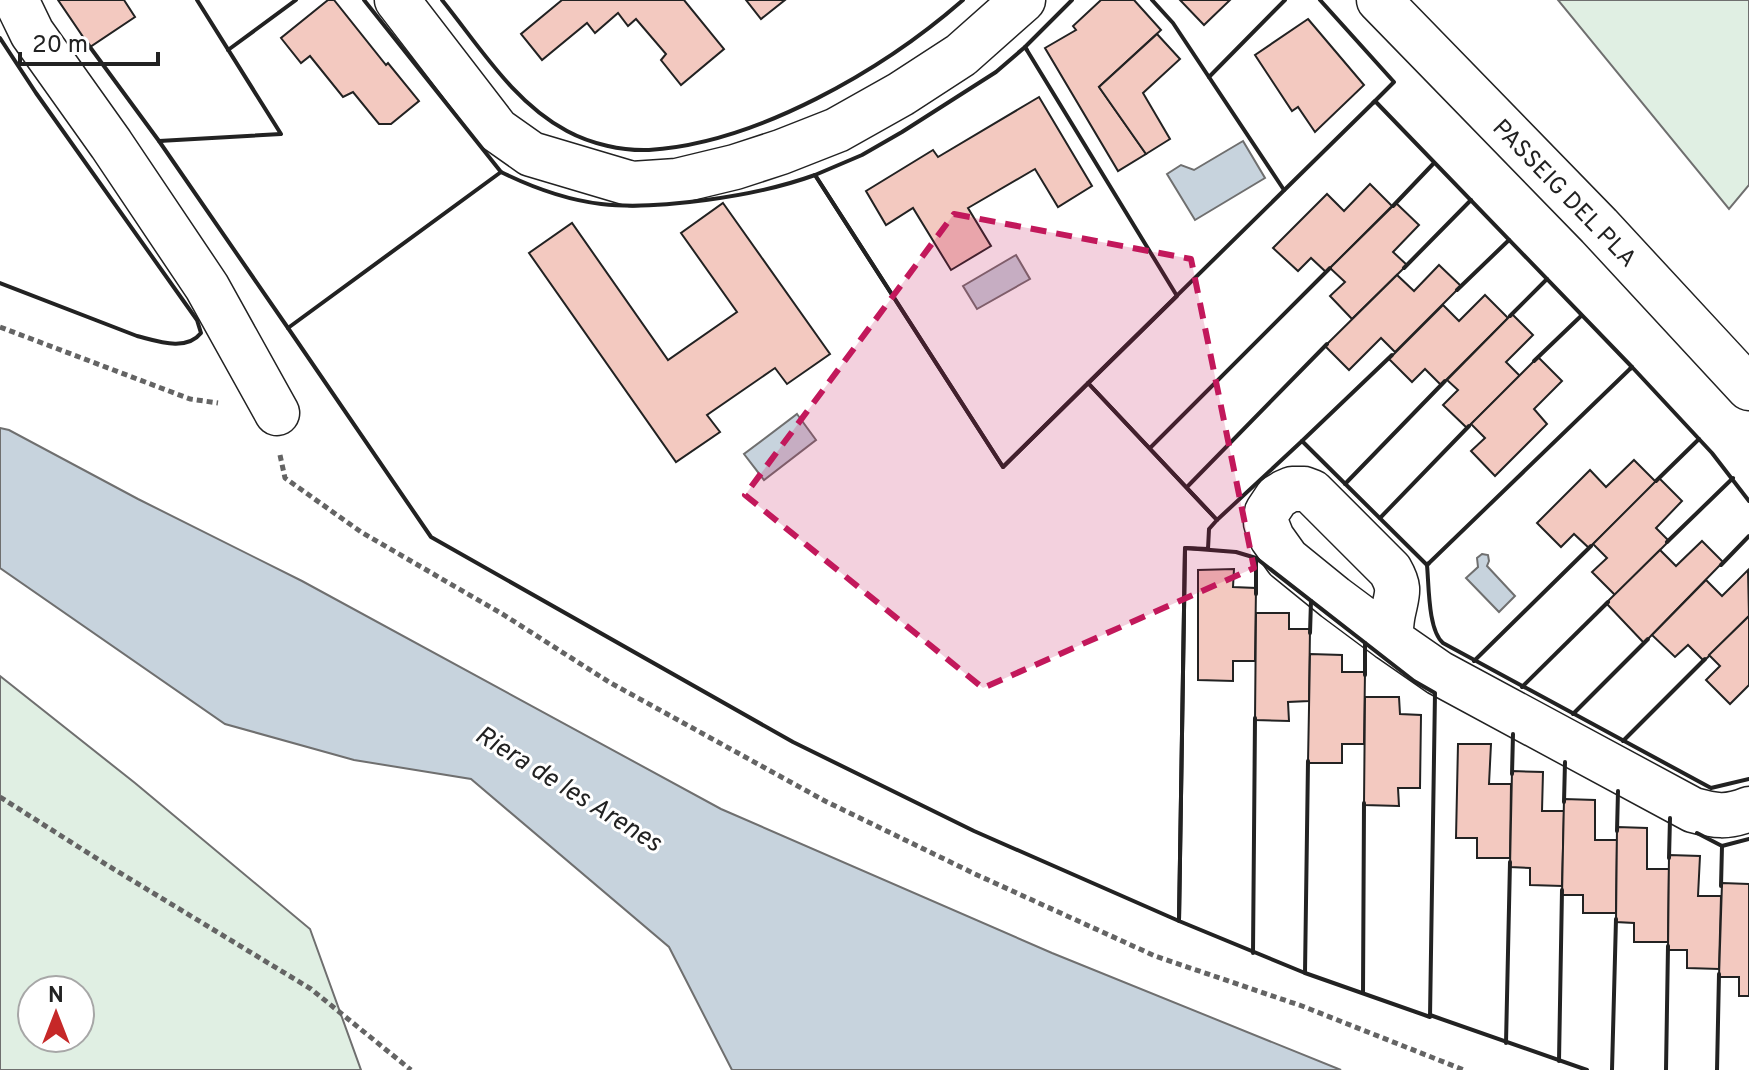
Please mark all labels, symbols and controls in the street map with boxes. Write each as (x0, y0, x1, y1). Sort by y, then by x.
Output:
scale bar (20, 16, 158, 66)
text: 20 m (32, 31, 88, 61)
street label: PASSEIG DEL PLA (1485, 114, 1642, 275)
water label: Riera de les Arenes (468, 719, 668, 861)
north arrow (16, 974, 96, 1054)
text: N (48, 983, 64, 1010)

